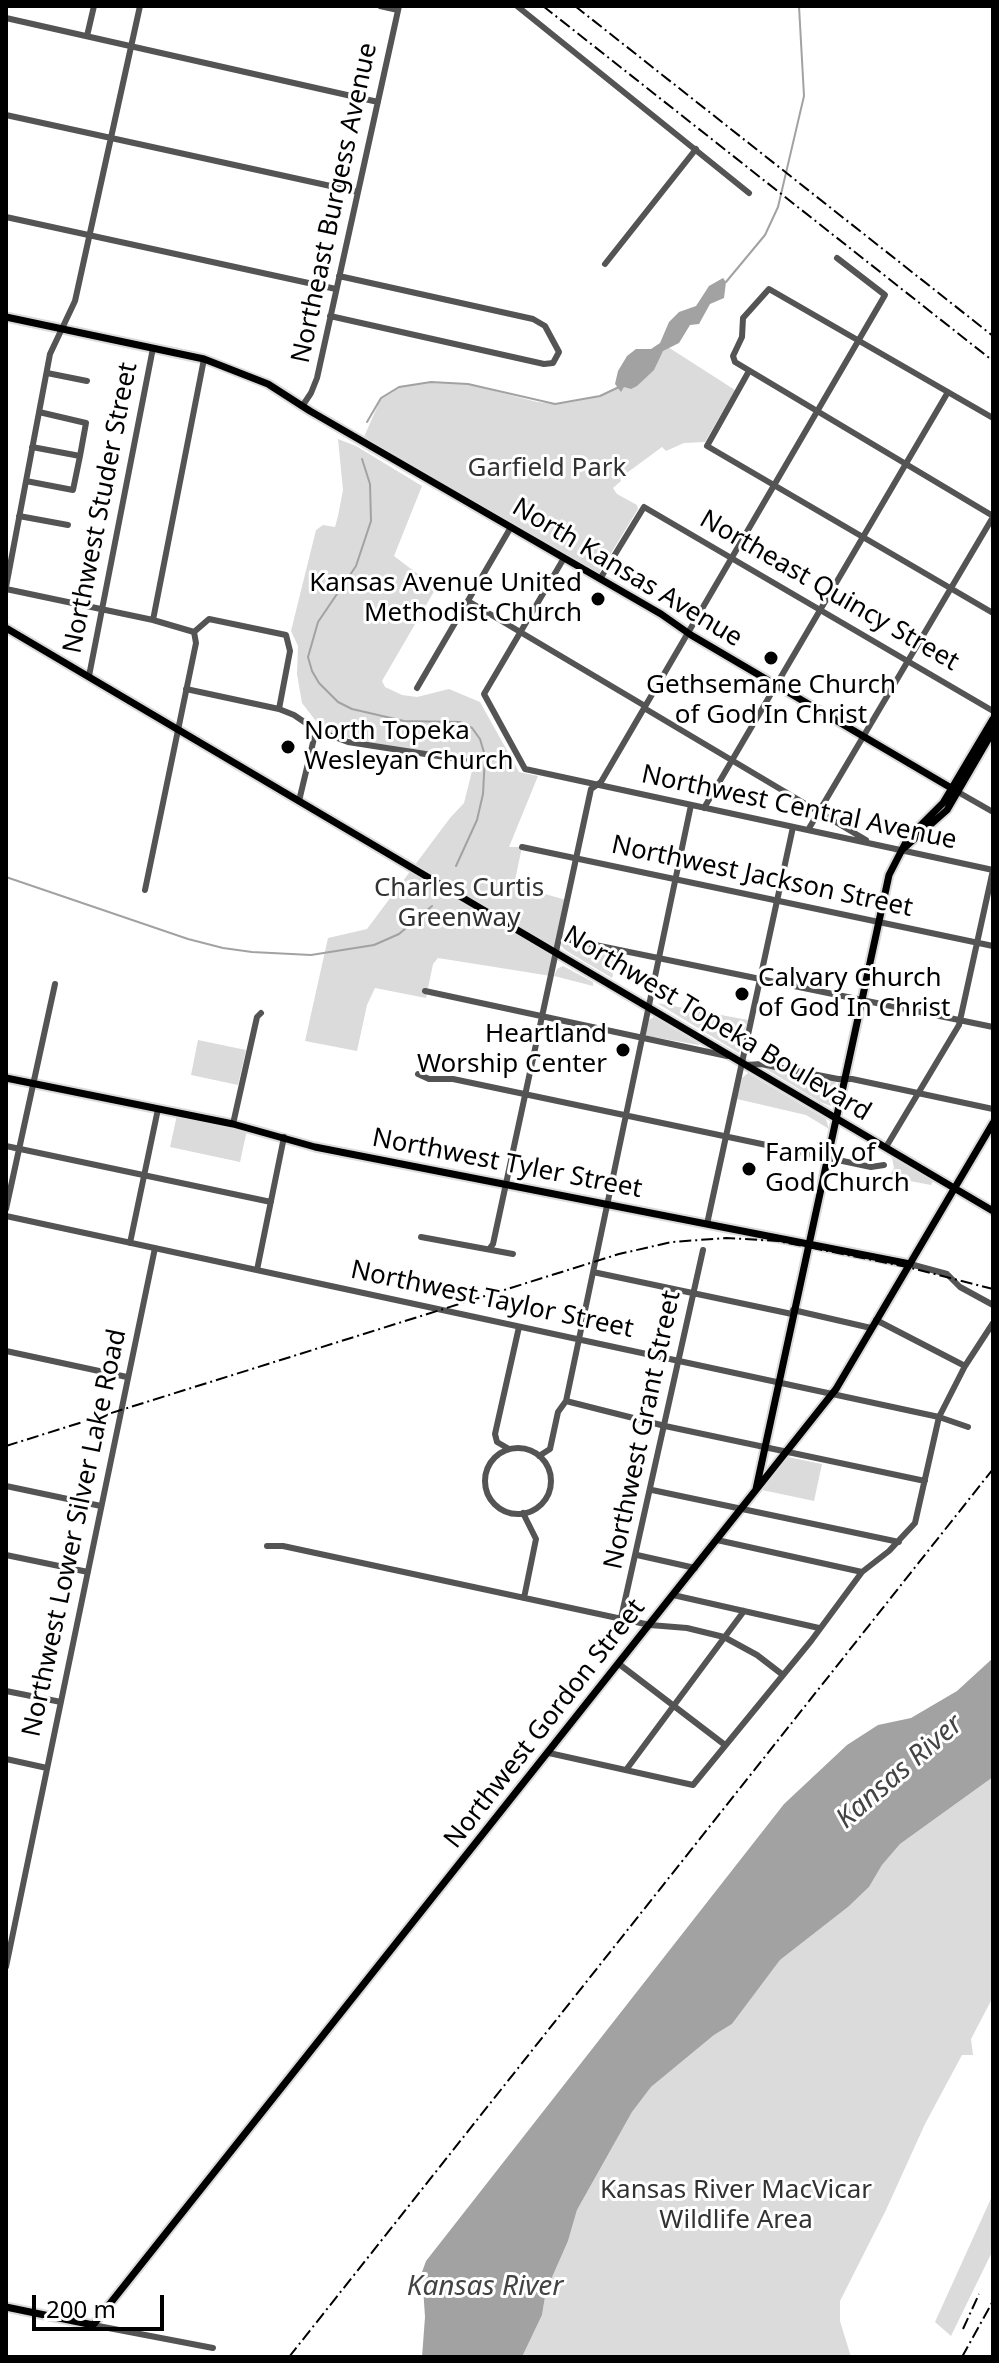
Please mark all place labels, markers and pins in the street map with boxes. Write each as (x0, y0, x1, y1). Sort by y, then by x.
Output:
place label: Kansas Avenue United Methodist Church (309, 568, 582, 630)
marker: Kansas Avenue United Methodist Church (589, 590, 607, 608)
marker: Gethsemane Church of God In Christ (762, 649, 780, 667)
place label: Gethsemane Church of God In Christ (646, 670, 896, 732)
place label: North Topeka Wesleyan Church (304, 716, 514, 778)
marker: North Topeka Wesleyan Church (279, 738, 297, 756)
place label: Calvary Church of God In Christ (758, 963, 950, 1024)
marker: Calvary Church of God In Christ (733, 985, 751, 1003)
place label: Heartland Worship Center (417, 1019, 607, 1080)
marker: Heartland Worship Center (614, 1041, 632, 1059)
place label: Family of God Church (765, 1138, 910, 1200)
marker: Family of God Church (740, 1160, 758, 1178)

